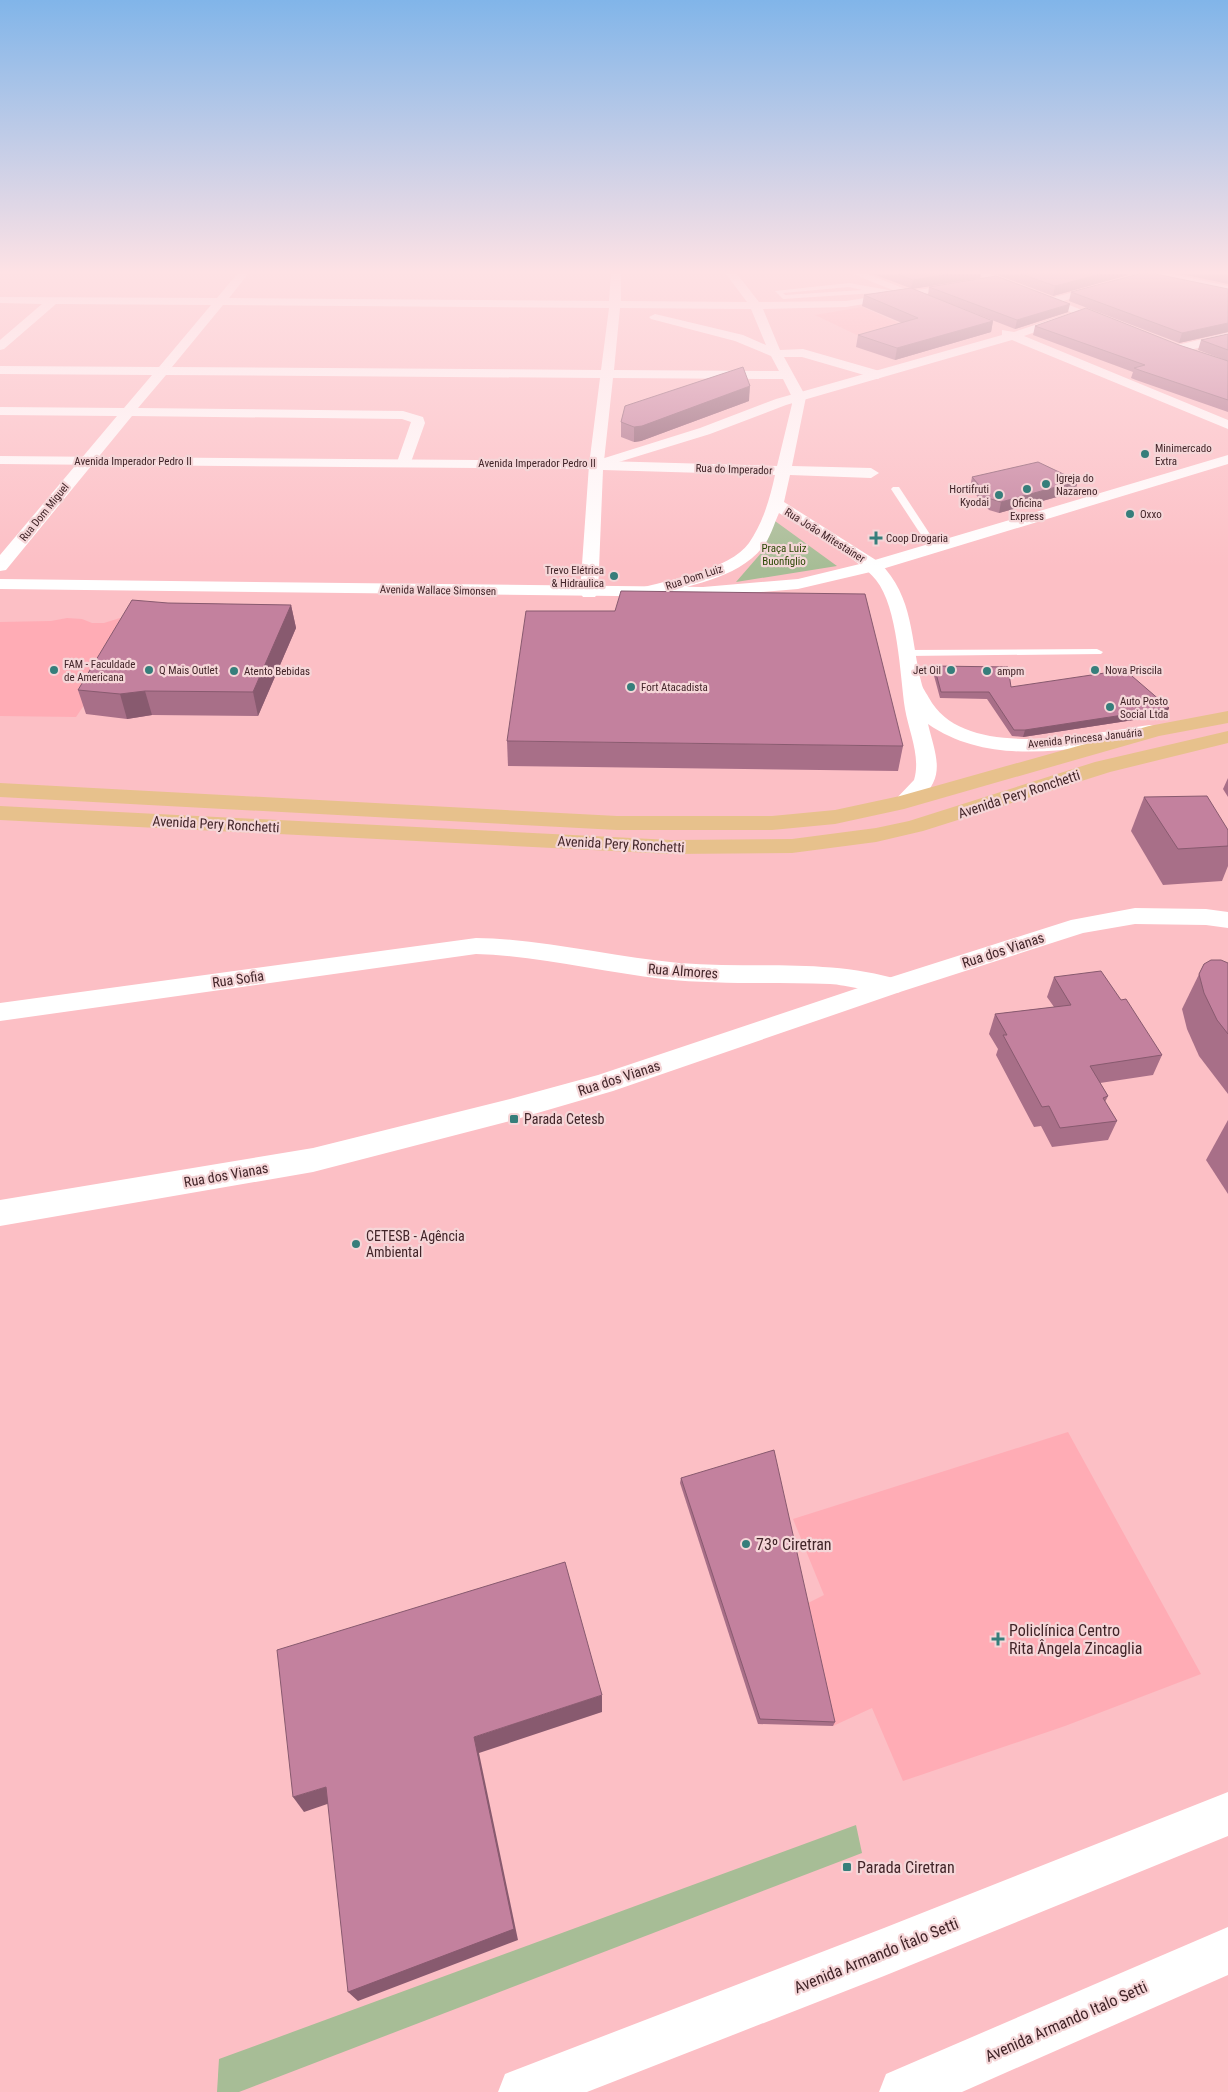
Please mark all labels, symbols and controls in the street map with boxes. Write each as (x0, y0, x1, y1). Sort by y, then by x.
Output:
place label: Minimercado Extra (1155, 442, 1212, 468)
marker: Minimercado Extra (1139, 448, 1151, 460)
street label: Avenida Imperador Pedro II (74, 455, 192, 468)
street label: Avenida Imperador Pedro II (478, 457, 596, 470)
street label: Rua do Imperador (695, 462, 773, 477)
place label: Igreja do Nazareno (1056, 472, 1098, 498)
marker: Igreja do Nazareno (1040, 478, 1052, 490)
street label: Rua Dom Miguel (17, 481, 72, 544)
place label: Hortifruti Kyodai (949, 483, 989, 509)
marker: Oficina Express (1021, 483, 1033, 495)
marker: Hortifruti Kyodai (993, 489, 1005, 501)
place label: Oficina Express (1010, 497, 1044, 523)
street label: Rua João Mitestainer (782, 505, 868, 566)
marker: Oxxo (1124, 508, 1136, 520)
place label: Oxxo (1140, 508, 1162, 521)
marker: Coop Drogaria (870, 532, 882, 544)
place label: Coop Drogaria (886, 532, 948, 545)
park label: Praça Luiz Buonfiglio (761, 542, 807, 568)
street label: Rua Dom Luiz (664, 562, 724, 593)
place label: Trevo Elétrica & Hidraulica (545, 564, 604, 590)
marker: Trevo Elétrica & Hidraulica (608, 570, 620, 582)
street label: Avenida Wallace Simonsen (380, 583, 496, 598)
place label: FAM - Faculdade de Americana (64, 658, 135, 684)
marker: FAM - Faculdade de Americana (48, 664, 60, 676)
marker: Q Mais Outlet (143, 664, 155, 676)
place label: Q Mais Outlet (159, 664, 218, 677)
place label: Jet Oil (913, 664, 941, 677)
marker: Jet Oil (945, 664, 957, 676)
marker: Nova Priscila (1089, 664, 1101, 676)
place label: Nova Priscila (1105, 664, 1162, 677)
marker: Atento Bebidas (228, 665, 240, 677)
place label: Atento Bebidas (244, 665, 310, 678)
marker: ampm (981, 665, 993, 677)
place label: ampm (997, 665, 1024, 678)
marker: Fort Atacadista (625, 681, 637, 693)
place label: Fort Atacadista (641, 681, 708, 694)
place label: Auto Posto Social Ltda (1120, 695, 1169, 721)
marker: Auto Posto Social Ltda (1104, 701, 1116, 713)
street label: Avenida Princesa Januária (1027, 726, 1143, 751)
street label: Avenida Pery Ronchetti (956, 767, 1082, 821)
street label: Avenida Pery Ronchetti (152, 813, 280, 835)
street label: Avenida Pery Ronchetti (557, 833, 685, 855)
street label: Rua dos Vianas (960, 929, 1046, 971)
street label: Rua Almores (647, 961, 719, 981)
street label: Rua Sofia (211, 967, 265, 991)
street label: Rua dos Vianas (576, 1057, 662, 1099)
place label: Parada Cetesb (524, 1111, 605, 1127)
marker: Parada Cetesb (508, 1113, 520, 1125)
street label: Rua dos Vianas (183, 1160, 269, 1190)
place label: CETESB - Agência Ambiental (366, 1228, 465, 1260)
marker: CETESB - Agência Ambiental (350, 1238, 362, 1250)
place label: 73º Ciretran (756, 1535, 832, 1554)
marker: 73º Ciretran (740, 1538, 752, 1550)
place label: Policlínica Centro Rita Ângela Zincaglia (1009, 1621, 1142, 1658)
marker: Policlínica Centro Rita Ângela Zincaglia (991, 1632, 1005, 1646)
place label: Parada Ciretran (857, 1858, 955, 1877)
marker: Parada Ciretran (841, 1861, 853, 1873)
street label: Avenida Armando Ítalo Setti (791, 1914, 961, 1997)
street label: Avenida Armando Italo Setti (982, 1977, 1150, 2066)

